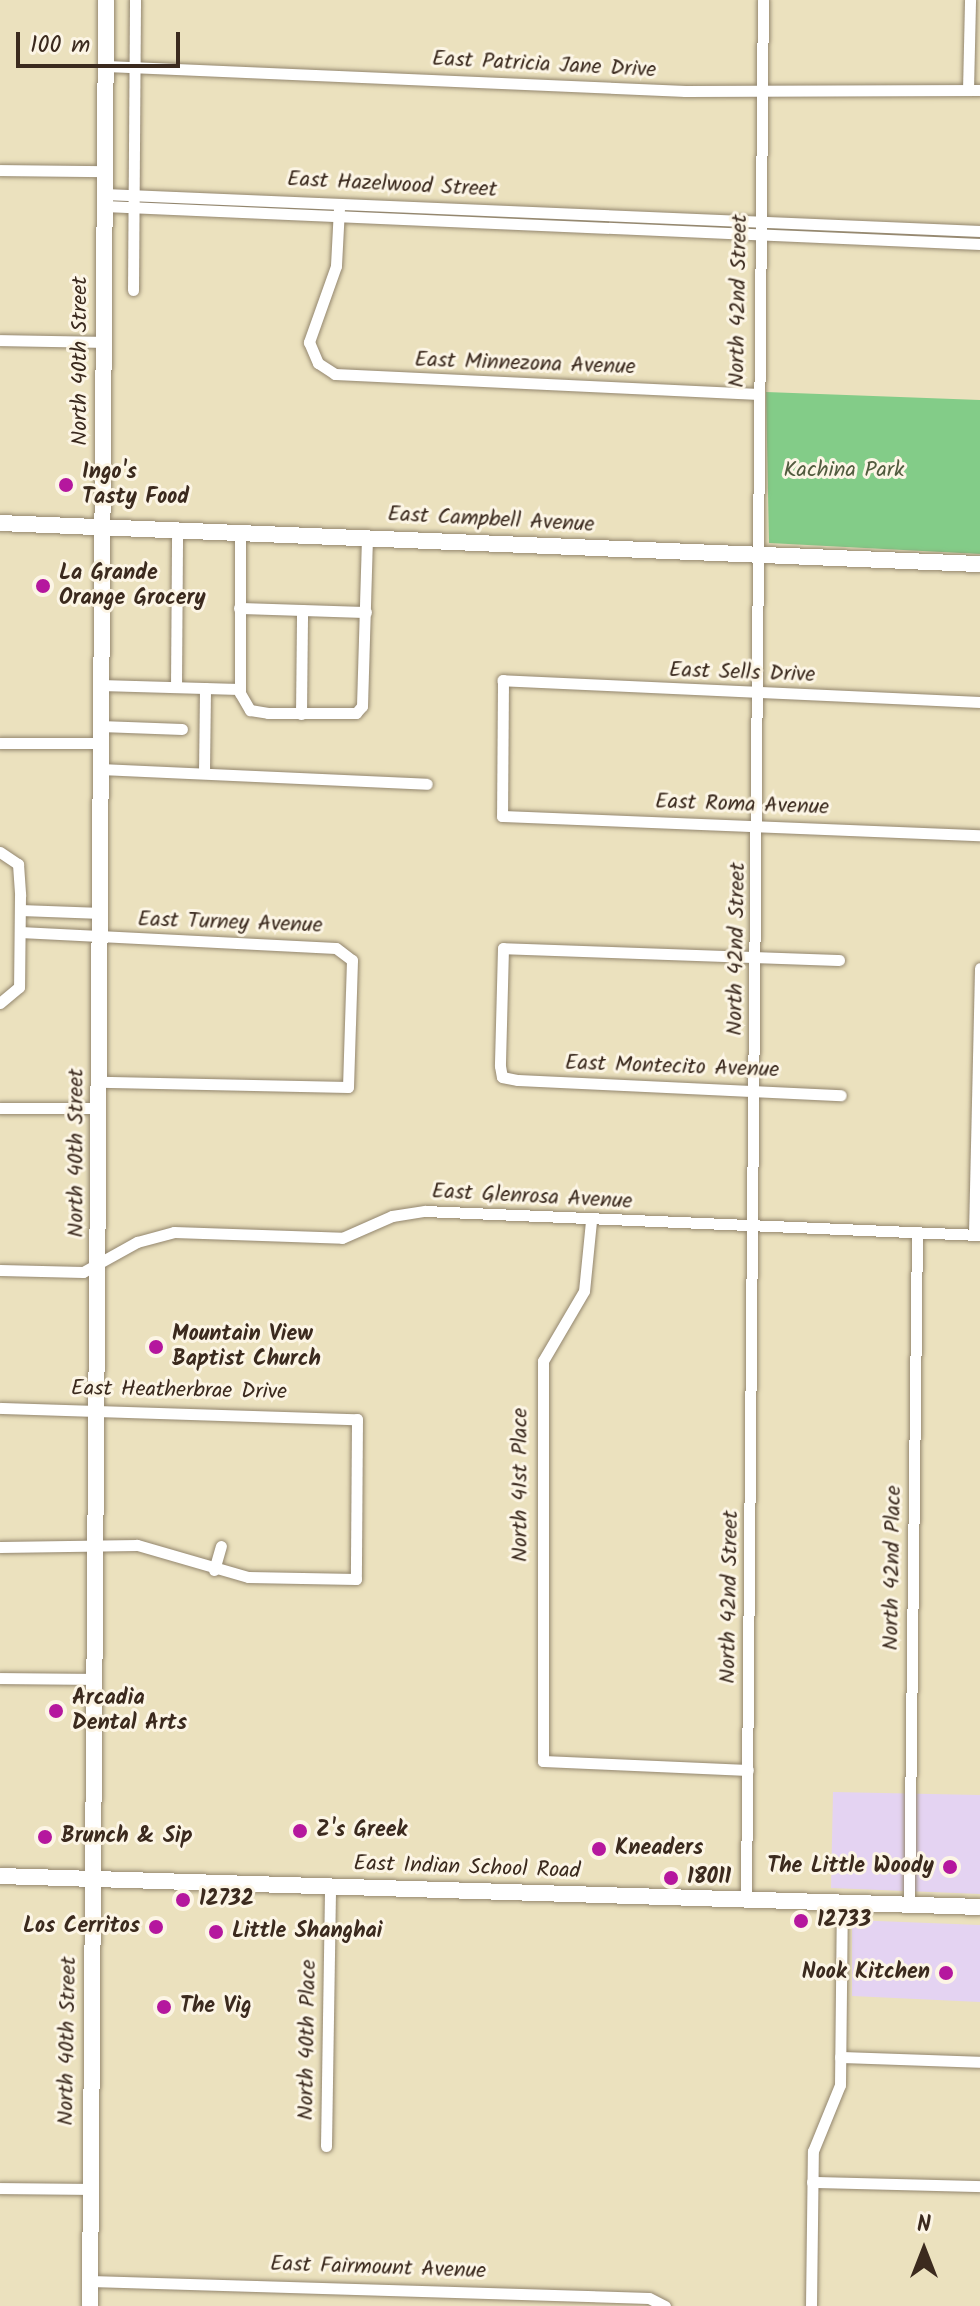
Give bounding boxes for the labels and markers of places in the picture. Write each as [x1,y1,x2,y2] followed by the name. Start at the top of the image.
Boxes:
[82,459,189,510] place label: Ingo's Tasty Food
[57,476,75,494] marker: Ingo's Tasty Food
[59,560,206,612] place label: La Grande Orange Grocery
[34,577,52,595] marker: La Grande Orange Grocery
[172,1321,321,1372] place label: Mountain View Baptist Church
[147,1338,165,1356] marker: Mountain View Baptist Church
[72,1685,187,1736] place label: Arcadia Dental Arts
[47,1702,65,1720] marker: Arcadia Dental Arts
[316,1818,407,1844] place label: Z's Greek
[291,1822,309,1840] marker: Z's Greek
[61,1824,193,1850] place label: Brunch & Sip
[36,1828,54,1846] marker: Brunch & Sip
[615,1836,703,1862] place label: Kneaders
[590,1840,608,1858] marker: Kneaders
[767,1854,934,1880] place label: The Little Woody
[941,1858,959,1876] marker: The Little Woody
[687,1865,731,1891] place label: 18011
[662,1869,680,1887] marker: 18011
[199,1887,254,1913] place label: 12732
[174,1891,192,1909] marker: 12732
[817,1908,871,1934] place label: 12733
[792,1912,810,1930] marker: 12733
[23,1914,140,1940] place label: Los Cerritos
[147,1918,165,1936] marker: Los Cerritos
[232,1919,382,1945] place label: Little Shanghai
[207,1923,225,1941] marker: Little Shanghai
[802,1960,930,1986] place label: Nook Kitchen
[937,1964,955,1982] marker: Nook Kitchen
[180,1994,252,2020] place label: The Vig
[155,1998,173,2016] marker: The Vig

